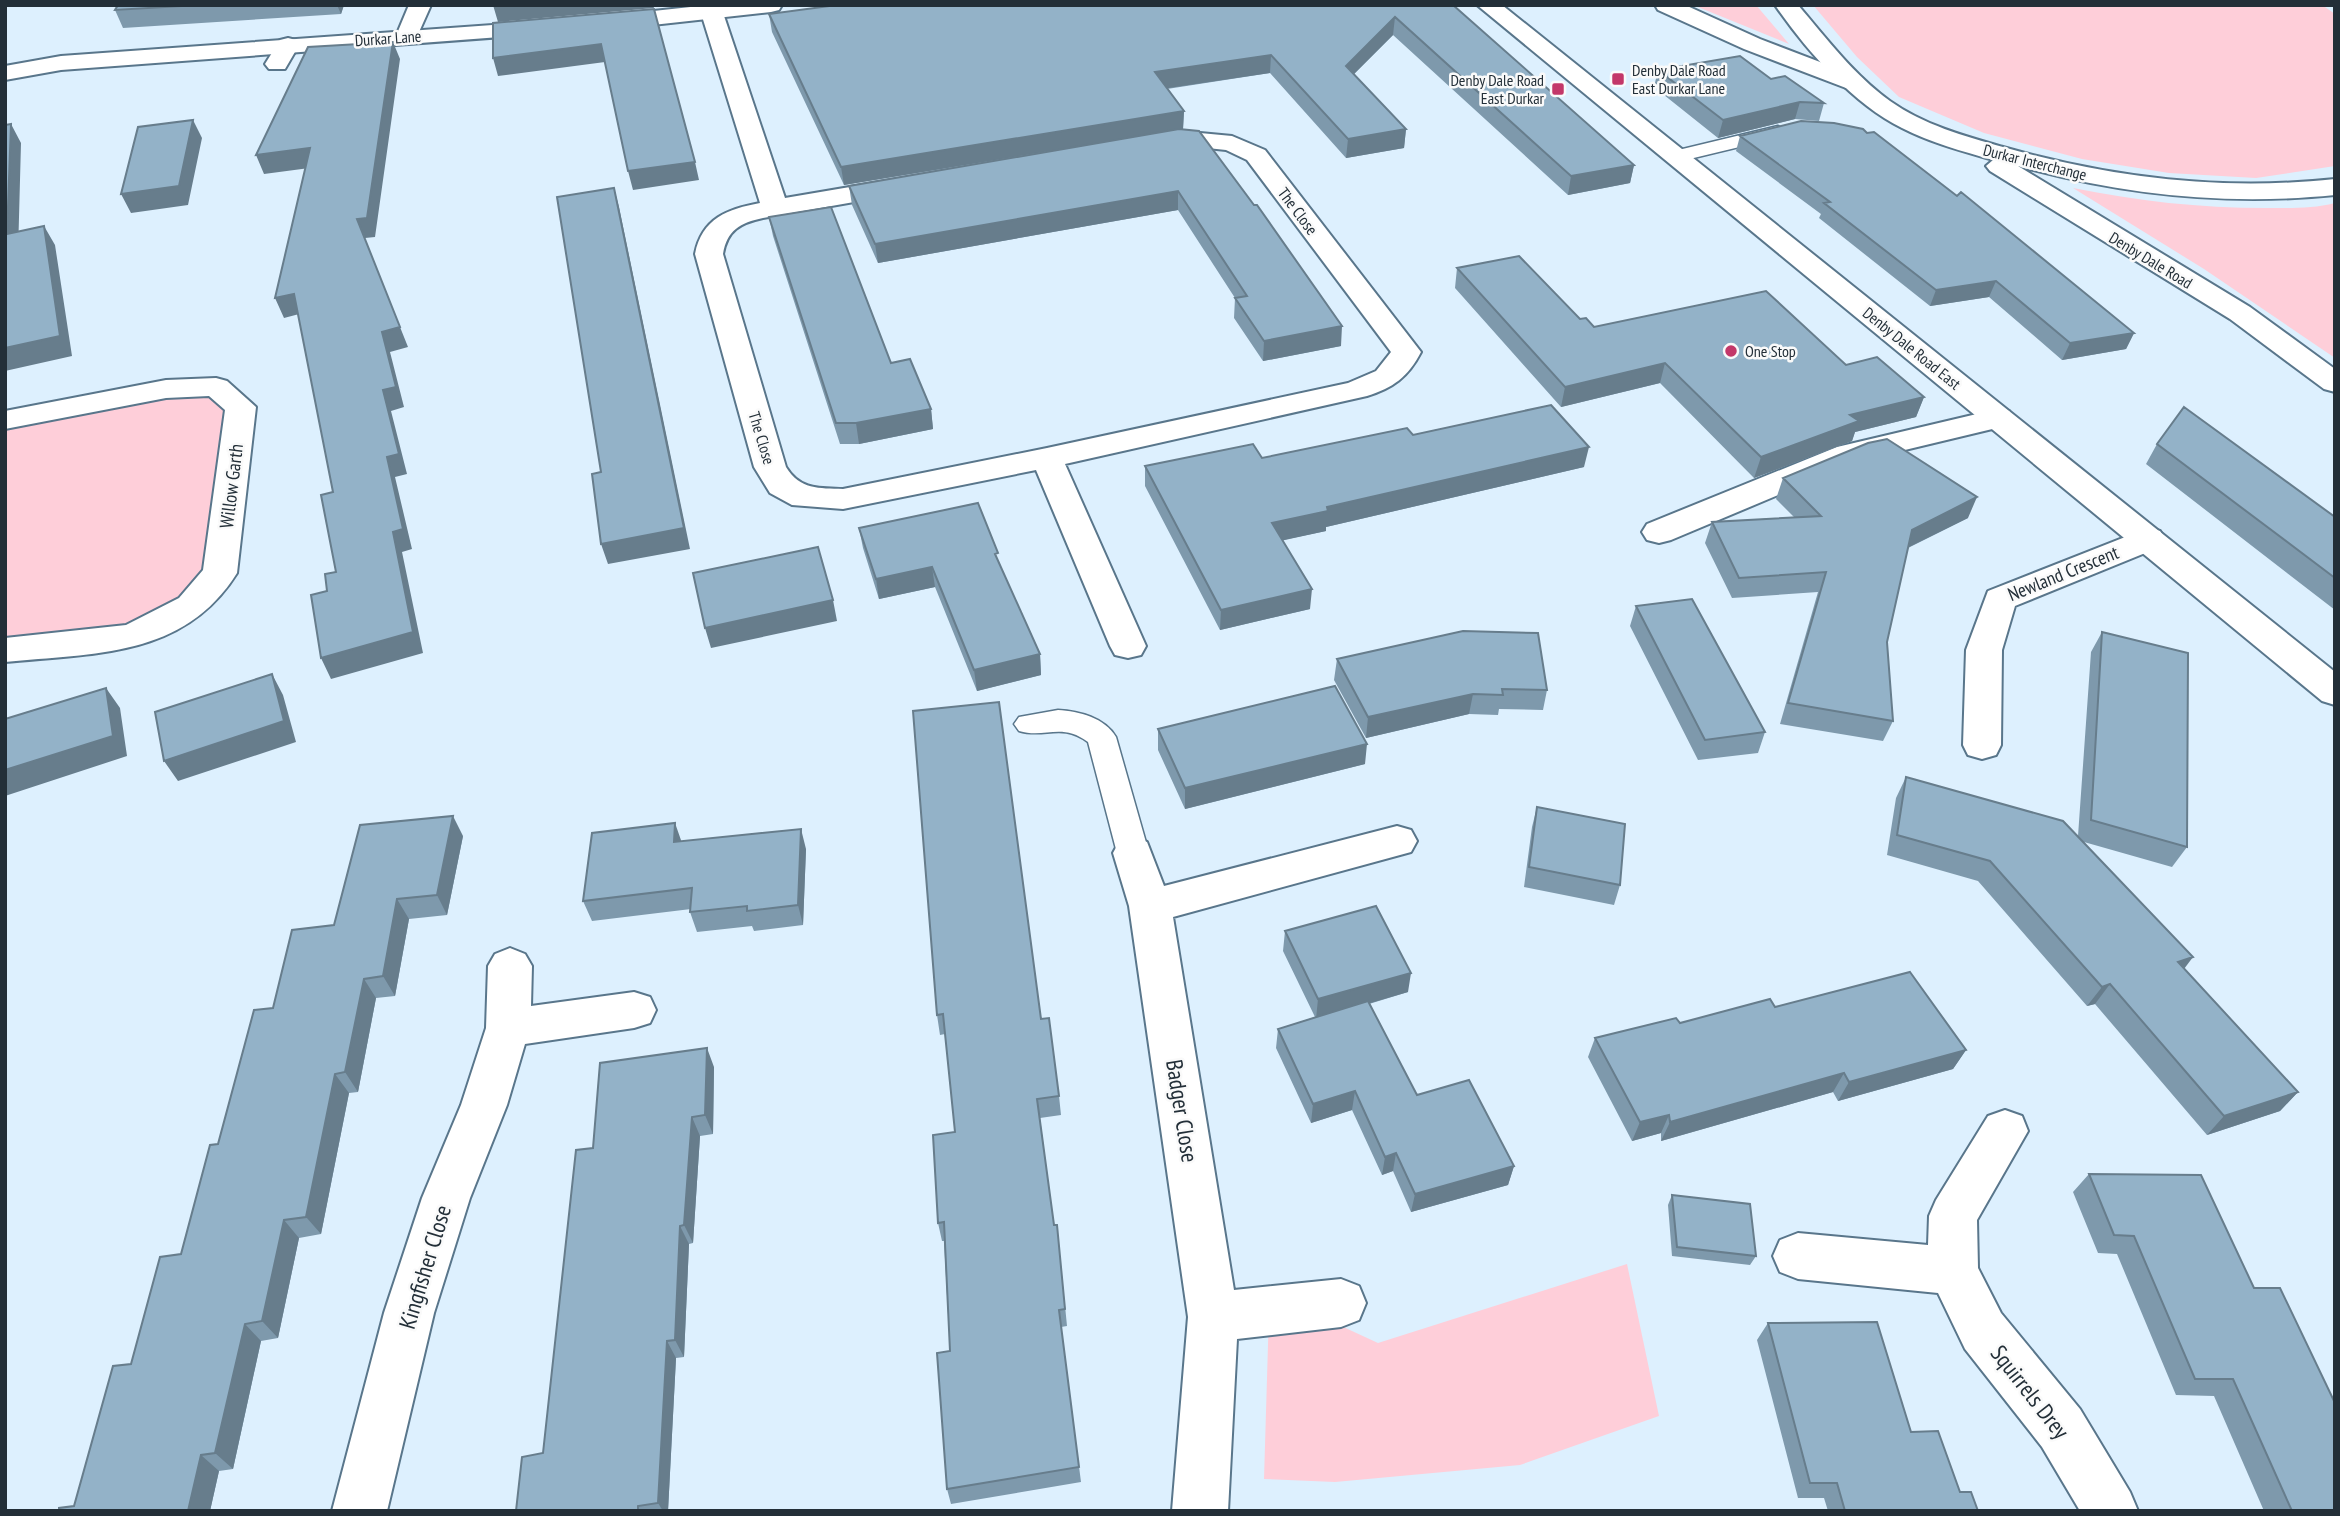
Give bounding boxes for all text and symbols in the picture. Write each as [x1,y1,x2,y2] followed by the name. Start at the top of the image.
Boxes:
[354,26,422,50] street label: Durkar Lane
[1632,60,1726,98] place label: Denby Dale Road East Durkar Lane
[1450,70,1545,108] place label: Denby Dale Road East Durkar
[1610,71,1626,87] marker: Denby Dale Road East Durkar Lane
[1550,81,1566,97] marker: Denby Dale Road East Durkar
[1981,139,2089,185] street label: Durkar Interchange
[1274,183,1322,239] street label: The Close
[2106,227,2196,293] street label: Denby Dale Road
[1859,302,1965,394] street label: Denby Dale Road East
[1745,341,1796,361] place label: One Stop
[1723,343,1739,359] marker: One Stop
[745,409,779,467] street label: The Close
[214,442,248,530] street label: Willow Garth
[2004,540,2123,606] street label: Newland Crescent
[1160,1057,1205,1164] street label: Badger Close
[392,1201,457,1332] street label: Kingfisher Close
[1985,1339,2076,1445] street label: Squirrels Drey

